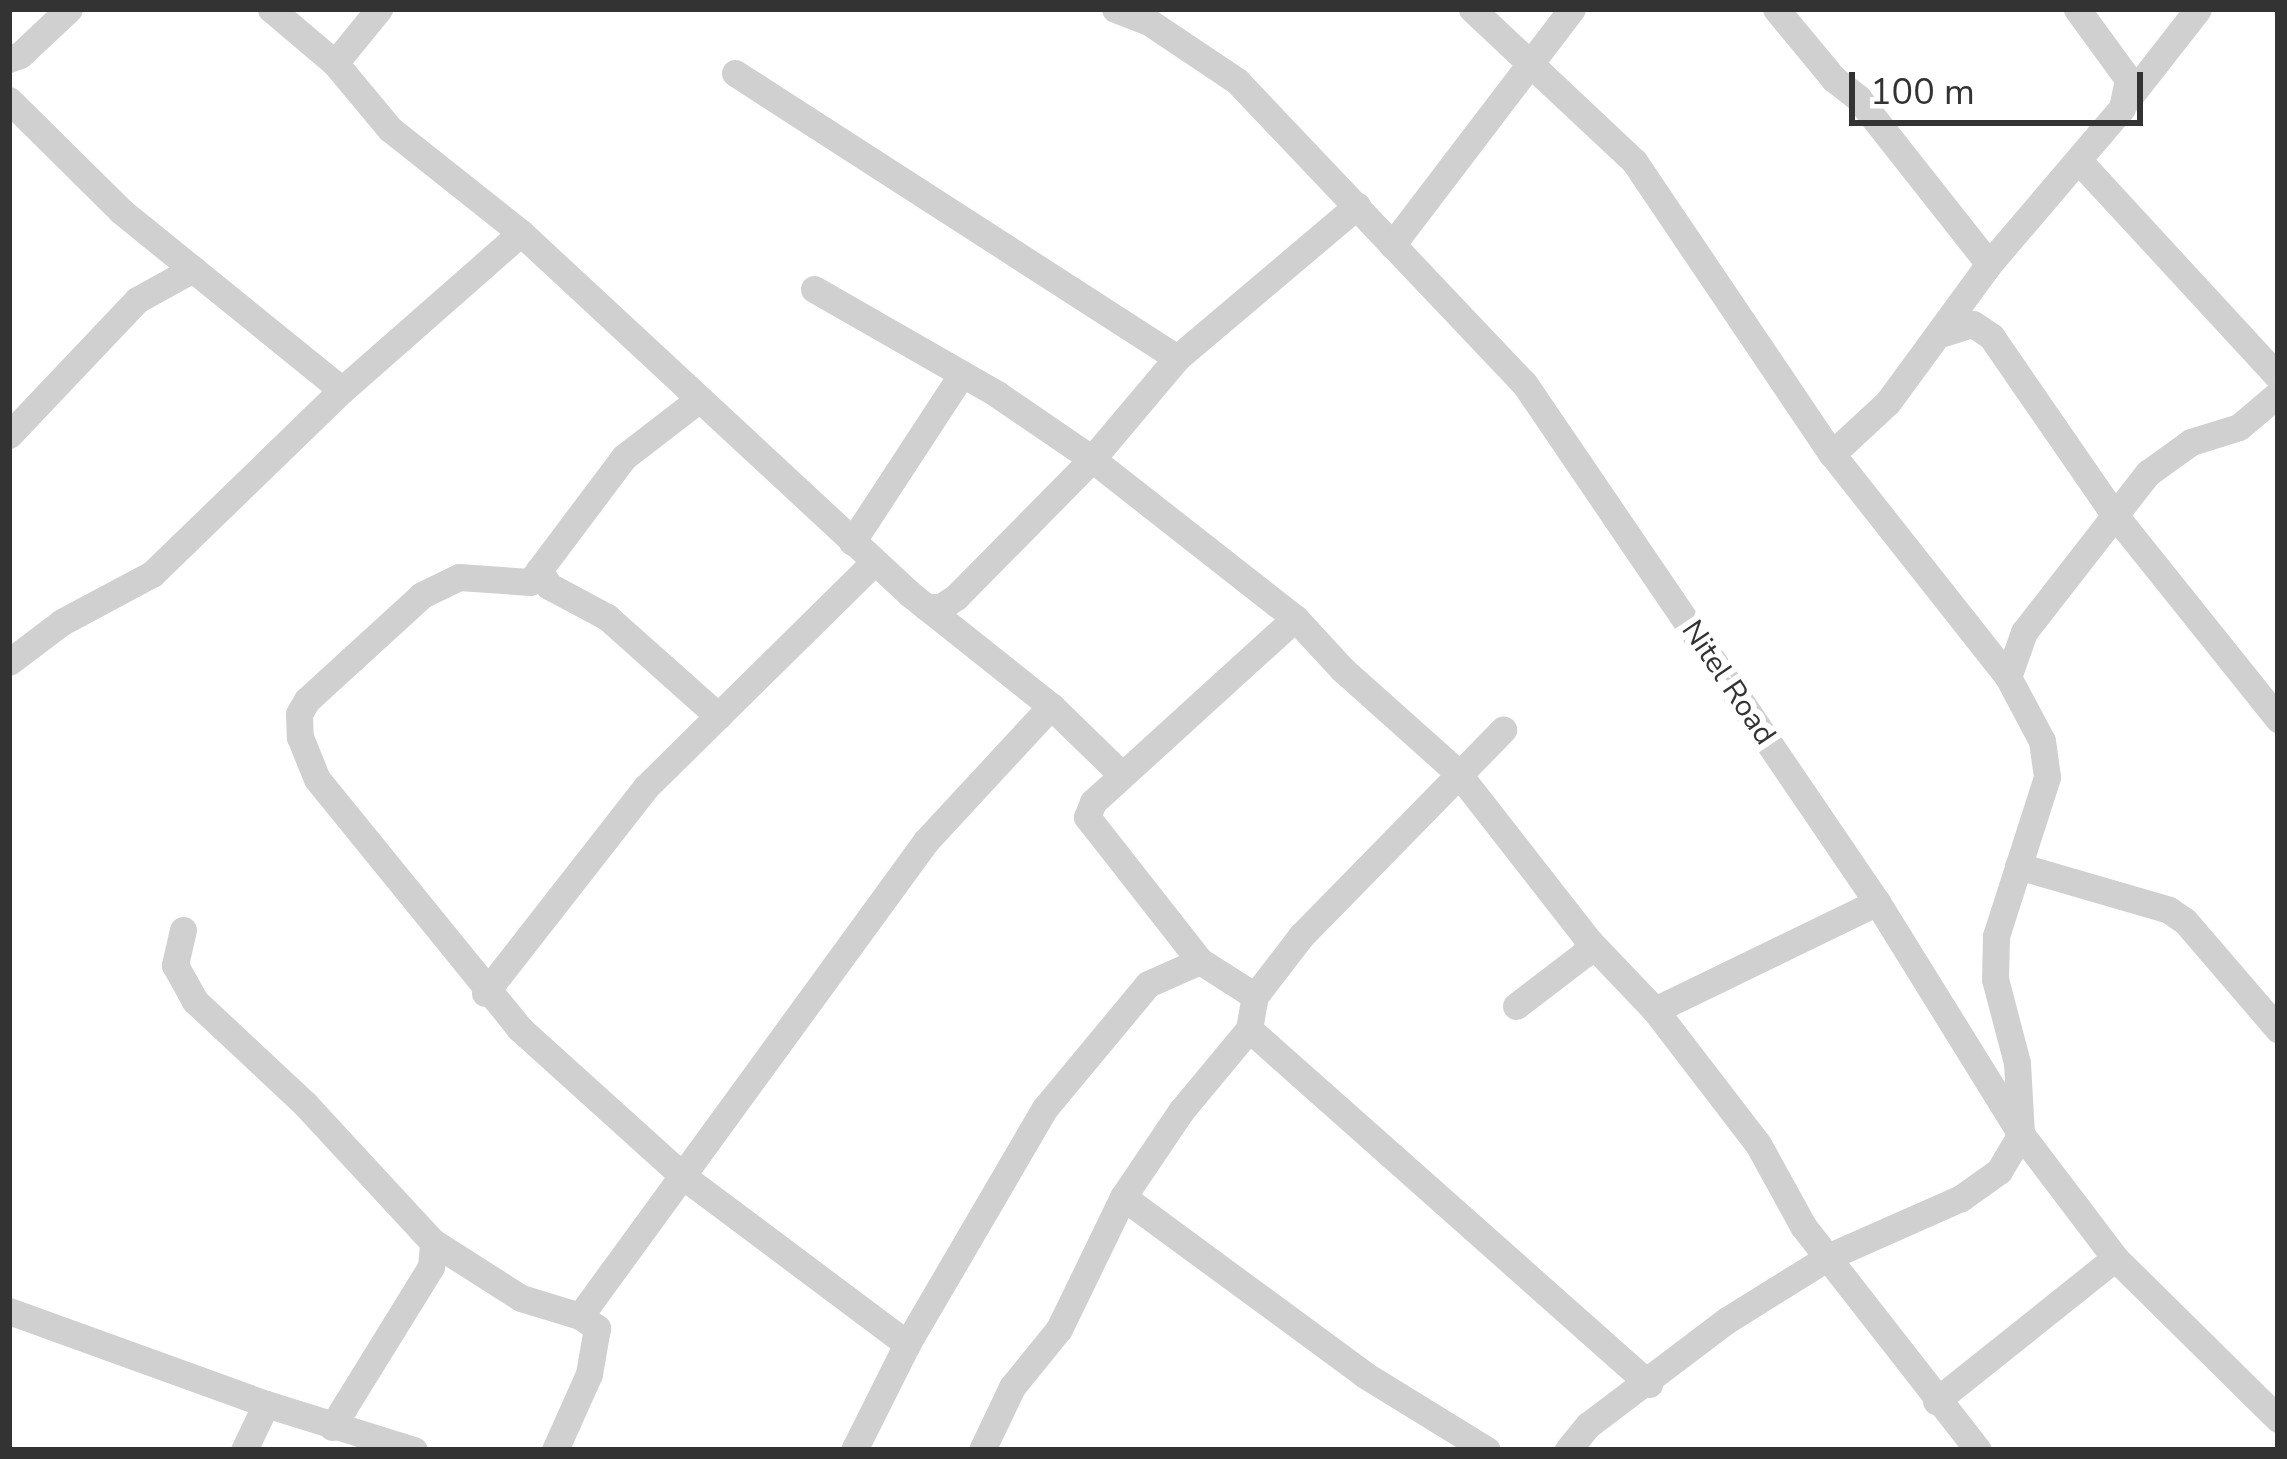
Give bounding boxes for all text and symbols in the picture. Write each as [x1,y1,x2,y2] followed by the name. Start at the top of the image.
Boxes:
[1855,48,2149,122] scale bar
[1870,68,1975,117] text: 100 m
[1673,614,1783,752] street label: Nitel Road

